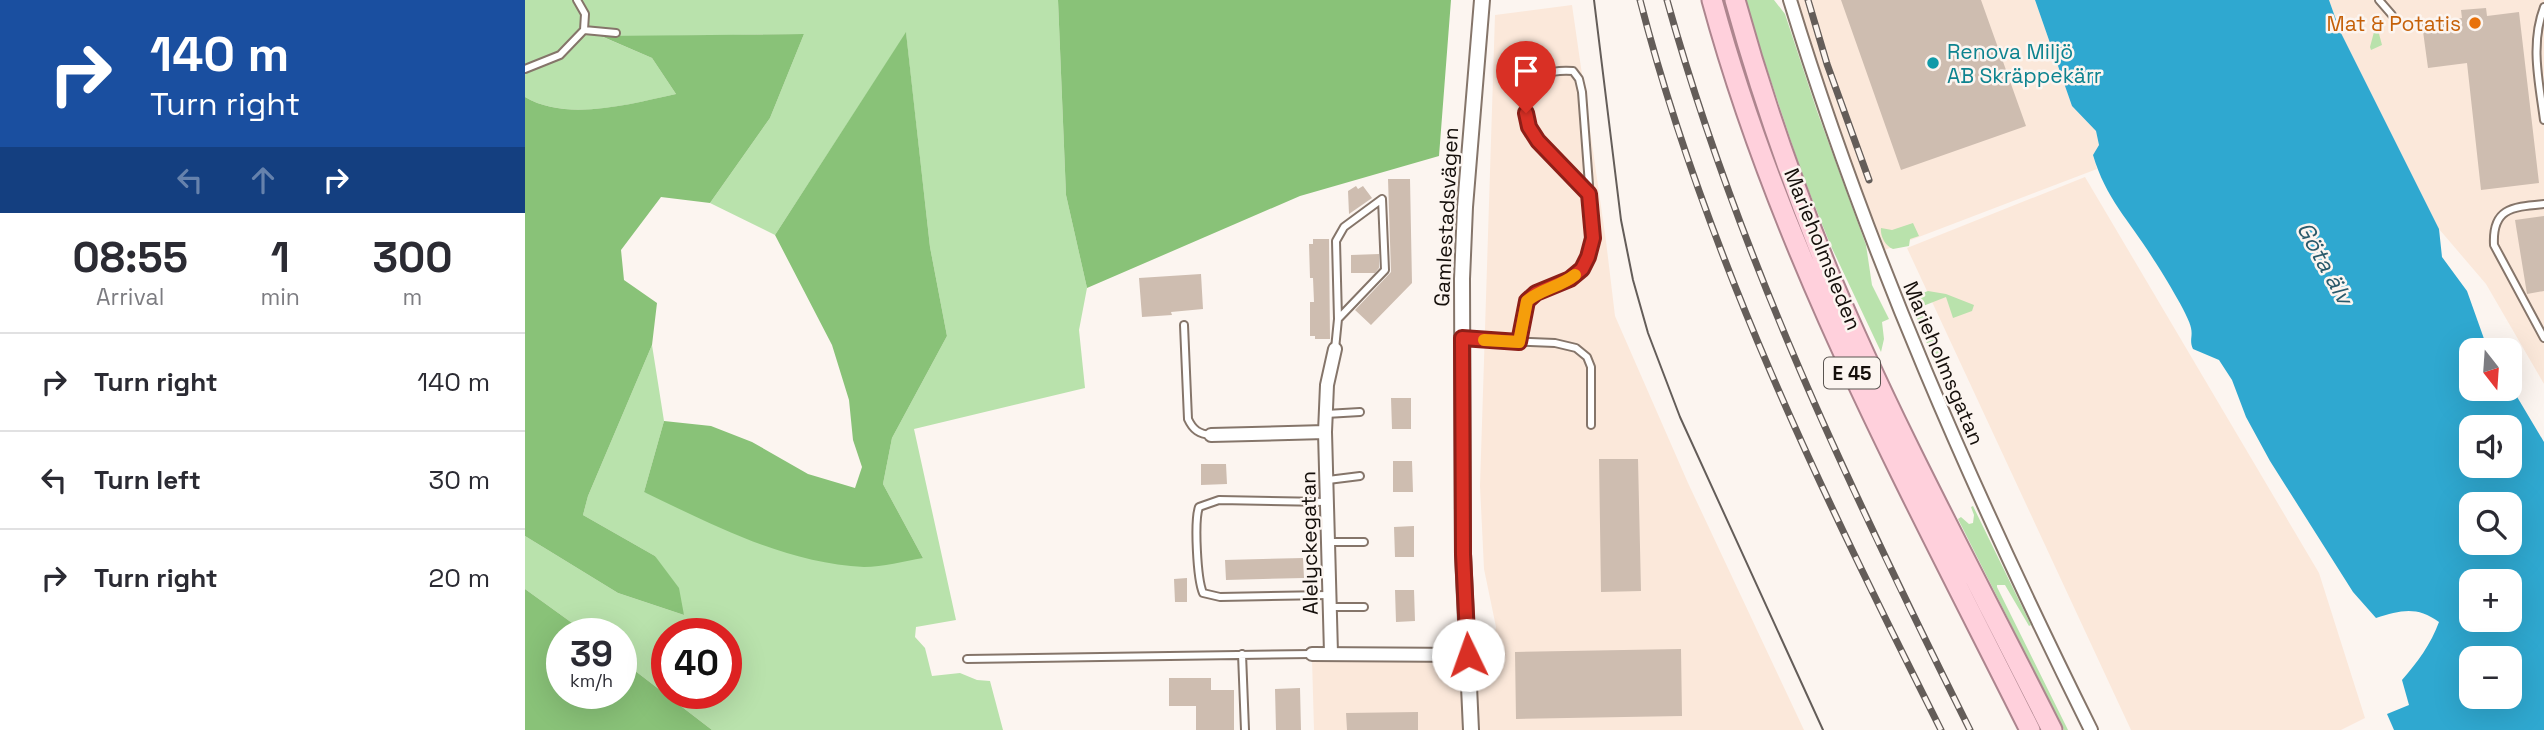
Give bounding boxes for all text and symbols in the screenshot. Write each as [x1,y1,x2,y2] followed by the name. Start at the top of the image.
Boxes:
[2327,10,2461,37] place label: Mat & Potatis
[2467,15,2483,31] marker: Mat & Potatis
[150,23,289,85] text: 140 m
[35,28,126,119] icon: right
[1947,38,2102,89] place label: Renova Miljö AB Skräppekärr
[1496,41,1556,113] pin
[1507,52,1545,90] icon: arrive
[1925,55,1941,71] marker: Renova Miljö AB Skräppekärr
[150,84,300,124] text: Turn right
[1428,127,1464,307] street label: Gamlestadsvägen
[171,161,209,199] icon: left
[244,161,282,199] icon: ahead
[317,161,355,199] icon: right
[1778,164,1868,334] street label: Marieholmsleden
[2290,216,2361,312] water label: Göta älv
[73,231,188,284] text: 08:55
[271,231,290,284] text: 1
[372,231,452,284] text: 300
[1897,277,1991,449] street label: Marieholmsgatan
[96,282,164,312] text: Arrival
[260,282,300,312] text: min
[403,282,422,312] text: m
[2459,338,2522,401] north arrow
[2459,338,2522,709] map controls
[1824,358,1880,388] road number: E 45
[35,363,73,401] icon: right
[94,365,218,399] text: Turn right
[417,365,490,399] text: 140 m
[2459,415,2522,478] button: sound
[35,461,73,499] icon: left
[94,463,201,497] text: Turn left
[429,463,490,497] text: 30 m
[1294,471,1324,615] street label: Alelyckegatan
[2459,492,2522,555] button: search
[35,559,73,597] icon: right
[94,561,218,595] text: Turn right
[429,561,490,595] text: 20 m
[2459,569,2522,632] button: +
[651,618,742,709] speed limit sign: 40
[1431,618,1505,692] position arrow
[570,632,613,676] text: 39
[2459,646,2522,709] button: −
[570,669,613,692] text: km/h

